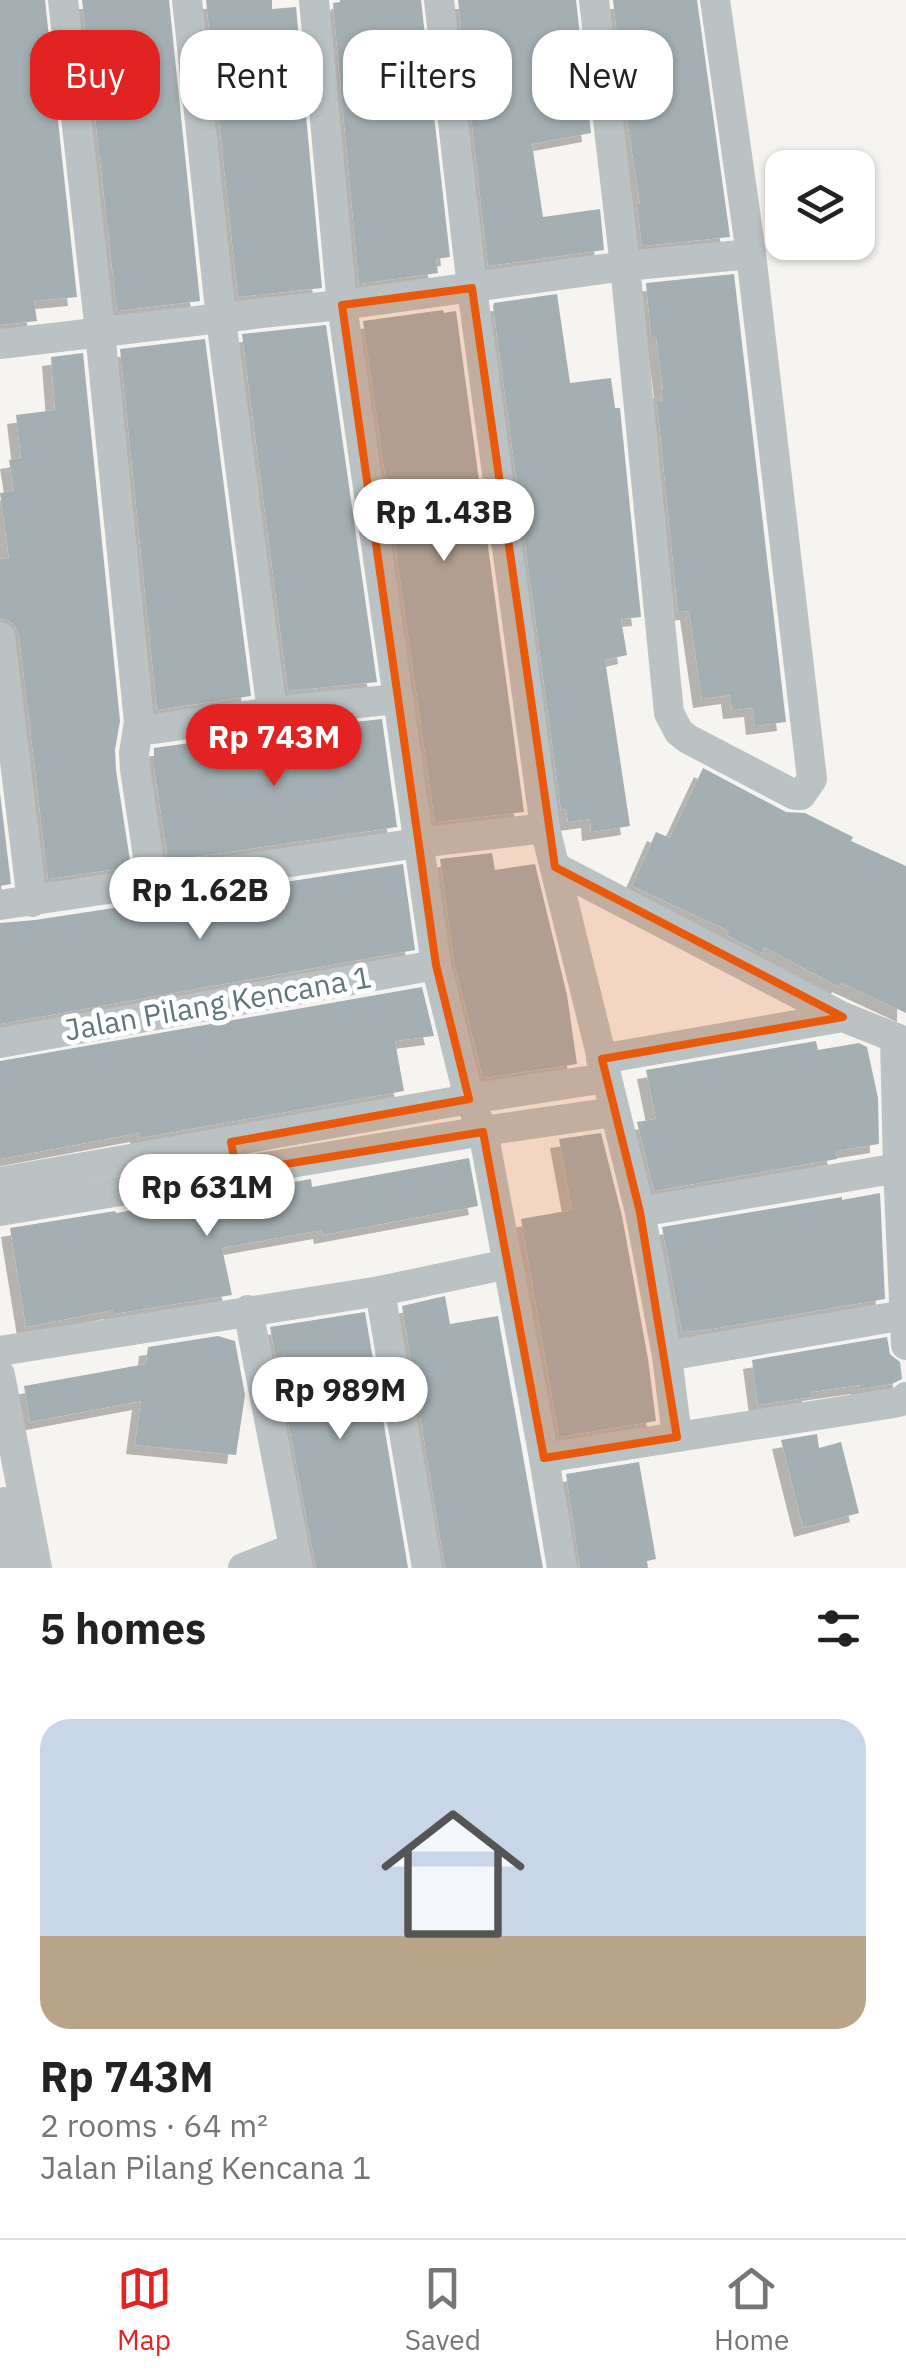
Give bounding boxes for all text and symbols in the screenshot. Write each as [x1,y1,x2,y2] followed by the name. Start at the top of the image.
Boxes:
[30,30,160,120] chip: Buy
[180,30,323,120] chip: Rent
[343,30,512,120] chip: Filters
[532,30,673,120] chip: New
[765,150,875,260] map controls
[765,150,875,260] button: layers
[341,479,547,564] pin: Rp 1.43B
[375,490,513,532] text: Rp 1.43B
[182,704,366,789] pin: Rp 743M
[208,715,340,757] text: Rp 743M
[97,857,303,942] pin: Rp 1.62B
[131,868,269,910] text: Rp 1.62B
[61,956,374,1049] street label: Jalan Pilang Kencana 1
[115,1154,299,1239] pin: Rp 631M
[141,1165,273,1207] text: Rp 631M
[248,1357,432,1442] pin: Rp 989M
[274,1368,406,1410] text: Rp 989M
[40,1601,206,1656] text: 5 homes
[811,1601,866,1656] icon: filters
[363,1784,543,1964] icon: home
[40,2049,214,2104] text: Rp 743M
[40,2104,268,2146] text: 2 rooms · 64 m²
[40,2146,371,2188] text: Jalan Pilang Kencana 1
[117,2261,172,2358] tab: Map
[405,2261,481,2358] tab: Saved
[714,2261,789,2358] tab: Home

